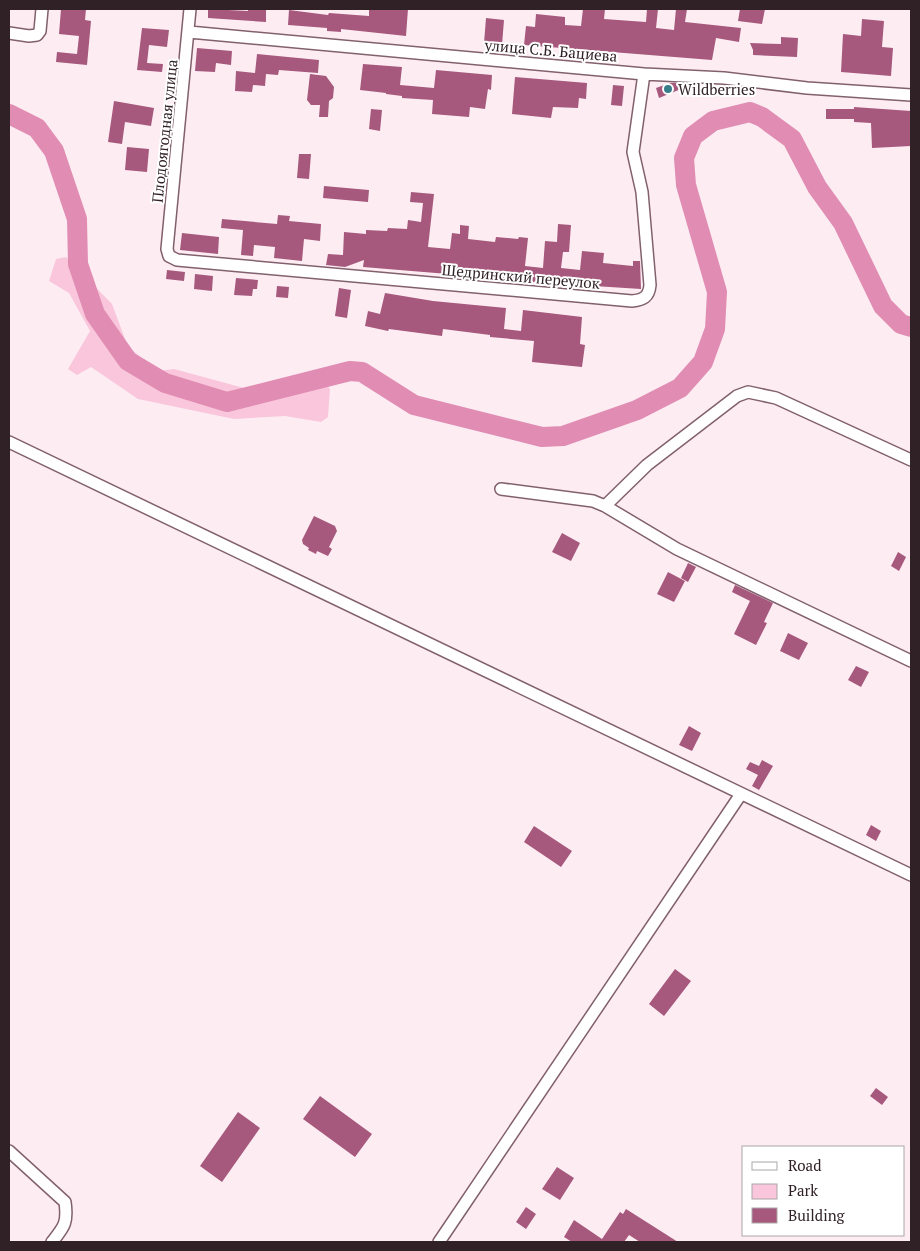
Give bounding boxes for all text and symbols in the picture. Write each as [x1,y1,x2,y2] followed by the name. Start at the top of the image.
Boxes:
[483,34,619,66] street label: улица С.Б. Бациева
[147,58,182,204] street label: Плодоягодная улица
[678,79,755,99] place label: Wildberries
[662,83,674,95] marker: Wildberries
[441,259,602,293] street label: Щедринский переулок
[742,1146,905,1236] legend
[788,1155,821,1175] text: Road
[788,1180,818,1200] text: Park
[788,1205,846,1225] text: Building

